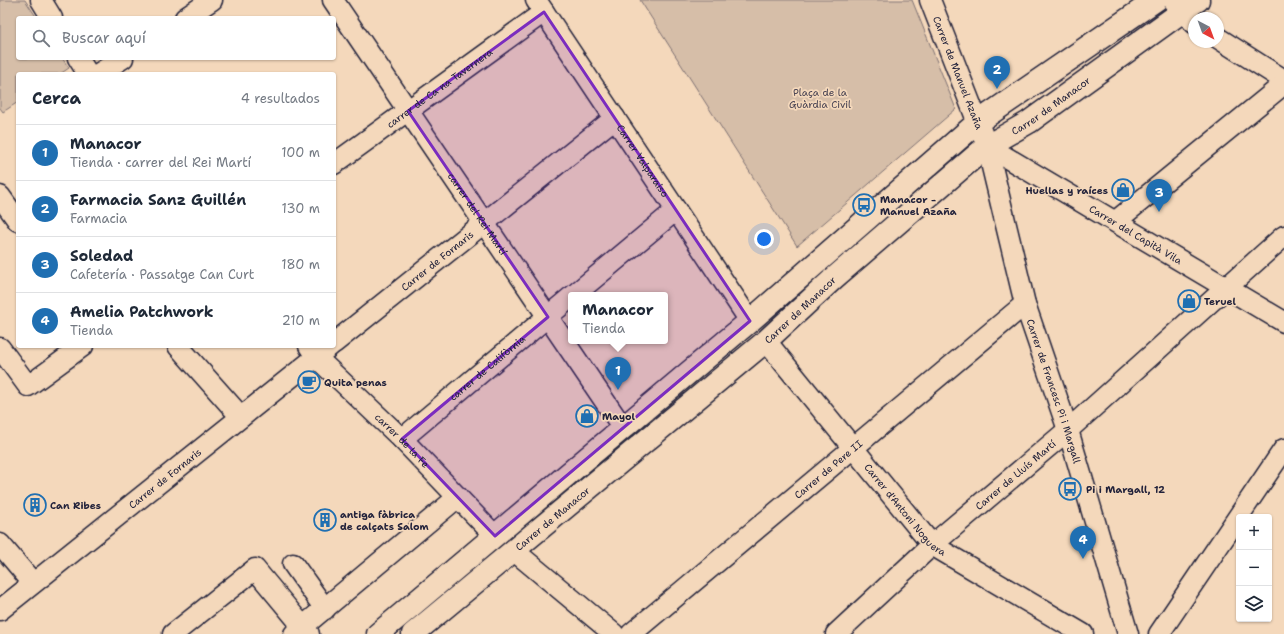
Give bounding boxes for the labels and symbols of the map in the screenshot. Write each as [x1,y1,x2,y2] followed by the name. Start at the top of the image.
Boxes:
[1188,12,1224,48] north arrow
[930,14,986,132] street label: Carrer de Manuel Azaña
[384,45,496,131] street label: carrer de Ca na Tavernera
[984,56,1010,89] pin: 2
[1009,74,1093,138] street label: Carrer de Manacor
[789,86,851,111] park label: Plaça de la Guàrdia Civil
[614,122,672,200] street label: Carrer Valparaiso
[445,170,510,258] street label: carrer del Rei Martí
[1110,177,1136,203] shop icon: Huellas y raíces
[1146,179,1172,212] pin: 3
[1026,184,1108,197] place label: Huellas y raíces
[851,192,877,218] bus stop icon: Manacor - Manuel Azaña
[880,193,957,218] place label: Manacor - Manuel Azaña
[1087,202,1185,268] street label: Carrer del Capità Vila
[398,228,476,294] street label: Carrer de Fornaris
[754,229,774,249] your location
[762,273,839,346] street label: Carrer de Manacor
[1176,288,1202,314] shop icon: Teruel
[1204,295,1236,308] place label: Teruel
[1024,317,1083,465] street label: Carrer de Francesc Pi i Margall
[447,332,528,404] street label: carrer de Califòrnia
[605,357,631,390] pin: 1
[296,369,322,395] cafe icon: Quita penas
[324,376,387,389] place label: Quita penas
[574,403,600,429] shop icon: Mayol
[602,410,636,423] place label: Mayol
[372,411,432,471] street label: carrer de la Fe
[792,437,865,502] street label: Carrer de Pere II
[973,437,1059,513] street label: Carrer de Lluís Martí
[126,446,204,512] street label: Carrer de Fornaris
[861,461,949,559] street label: Carrer d'Antoni Noguera
[1057,476,1083,502] bus stop icon: Pi i Margall, 12
[1086,483,1165,496] place label: Pi i Margall, 12
[513,484,593,554] street label: Carrer de Manacor
[22,492,48,518] building icon: Can Ribes
[50,499,101,512] place label: Can Ribes
[312,507,338,533] building icon: antiga fàbrica de calçats Salom
[340,508,429,533] place label: antiga fàbrica de calçats Salom
[1070,526,1096,559] pin: 4

